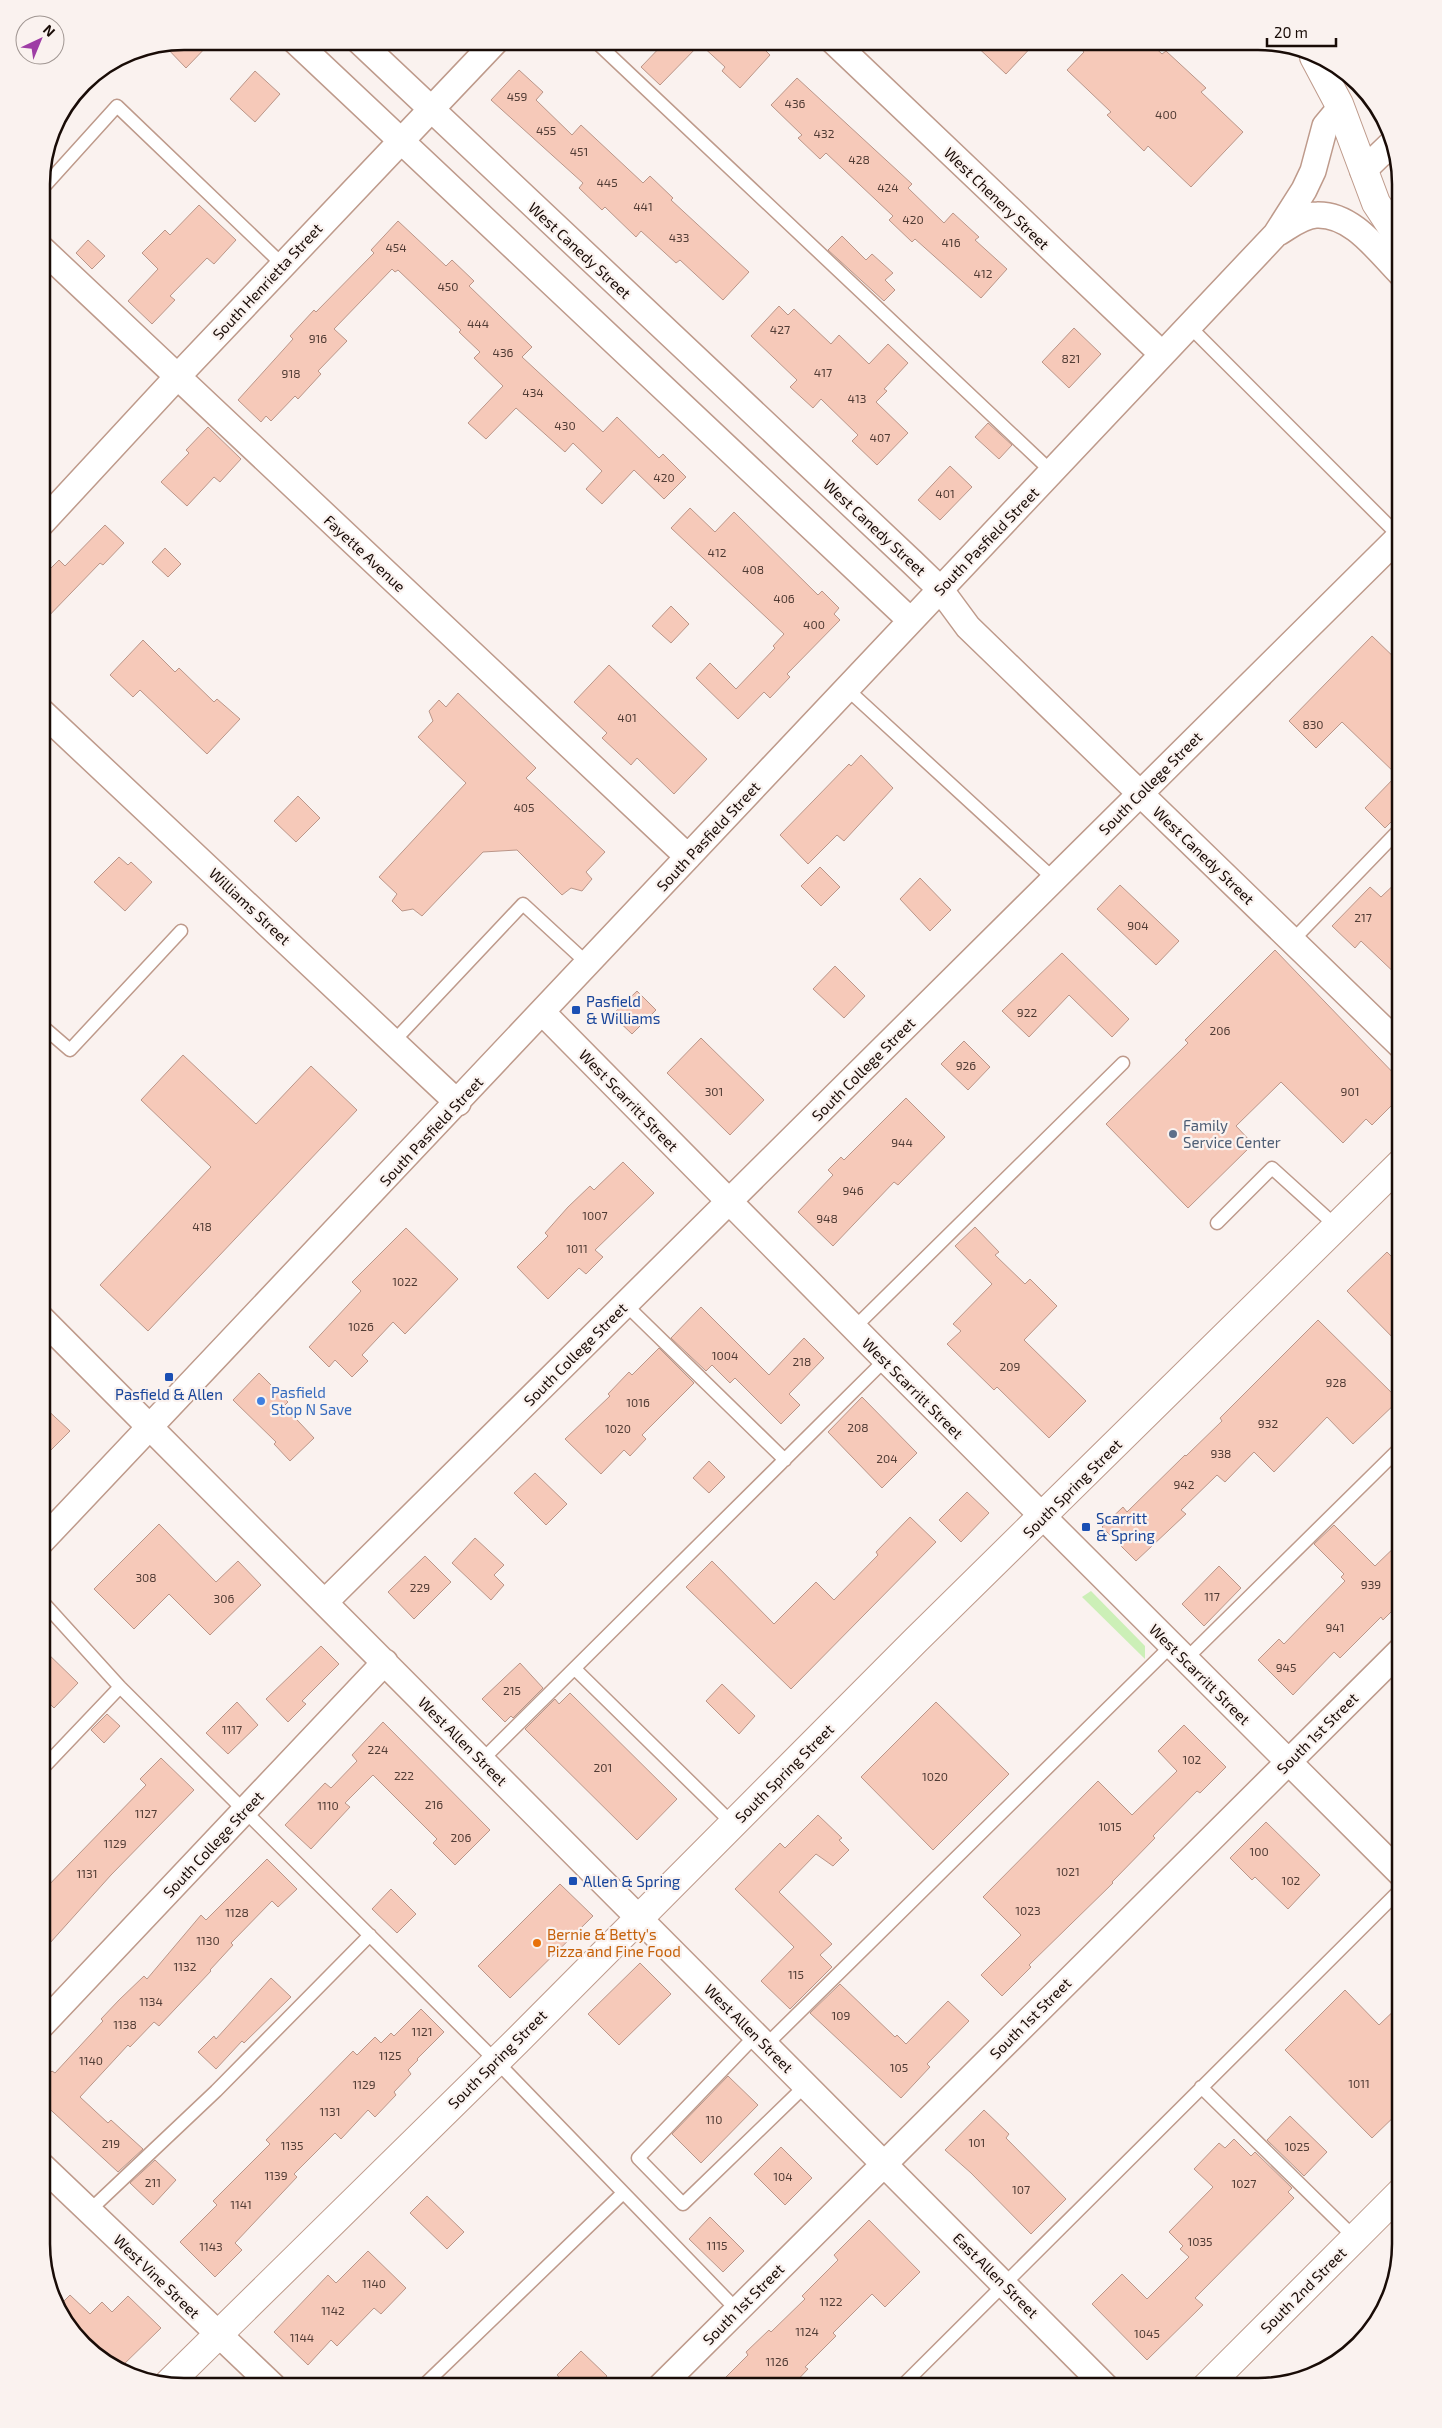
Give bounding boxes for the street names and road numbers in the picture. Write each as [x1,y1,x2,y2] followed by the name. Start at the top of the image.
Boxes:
[941,143,1054,253] street label: West Chenery Street
[525,198,635,302] street label: West Canedy Street
[208,219,326,343] street label: South Henrietta Street
[820,475,930,579] street label: West Canedy Street
[930,483,1042,599] street label: South Pasfield Street
[321,511,409,595] street label: Fayette Avenue
[1095,727,1206,838] street label: South College Street
[653,777,764,894] street label: South Pasfield Street
[1150,802,1258,908] street label: West Canedy Street
[206,864,295,948] street label: Williams Street
[808,1013,919,1124] street label: South College Street
[576,1045,683,1155] street label: West Scarritt Street
[376,1072,487,1189] street label: South Pasfield Street
[520,1298,631,1409] street label: South College Street
[859,1334,967,1442] street label: West Scarritt Street
[1019,1435,1125,1541] street label: South Spring Street
[1146,1620,1254,1728] street label: West Scarritt Street
[1273,1688,1362,1777] street label: South 1st Street
[415,1693,511,1789] street label: West Allen Street
[731,1720,837,1826] street label: South Spring Street
[159,1787,267,1901] street label: South College Street
[986,1973,1075,2062] street label: South 1st Street
[701,1980,797,2076] street label: West Allen Street
[444,2006,550,2112] street label: South Spring Street
[950,2229,1043,2322] street label: East Allen Street
[110,2230,204,2322] street label: West Vine Street
[1256,2243,1350,2337] street label: South 2nd Street
[699,2259,788,2348] street label: South 1st Street

